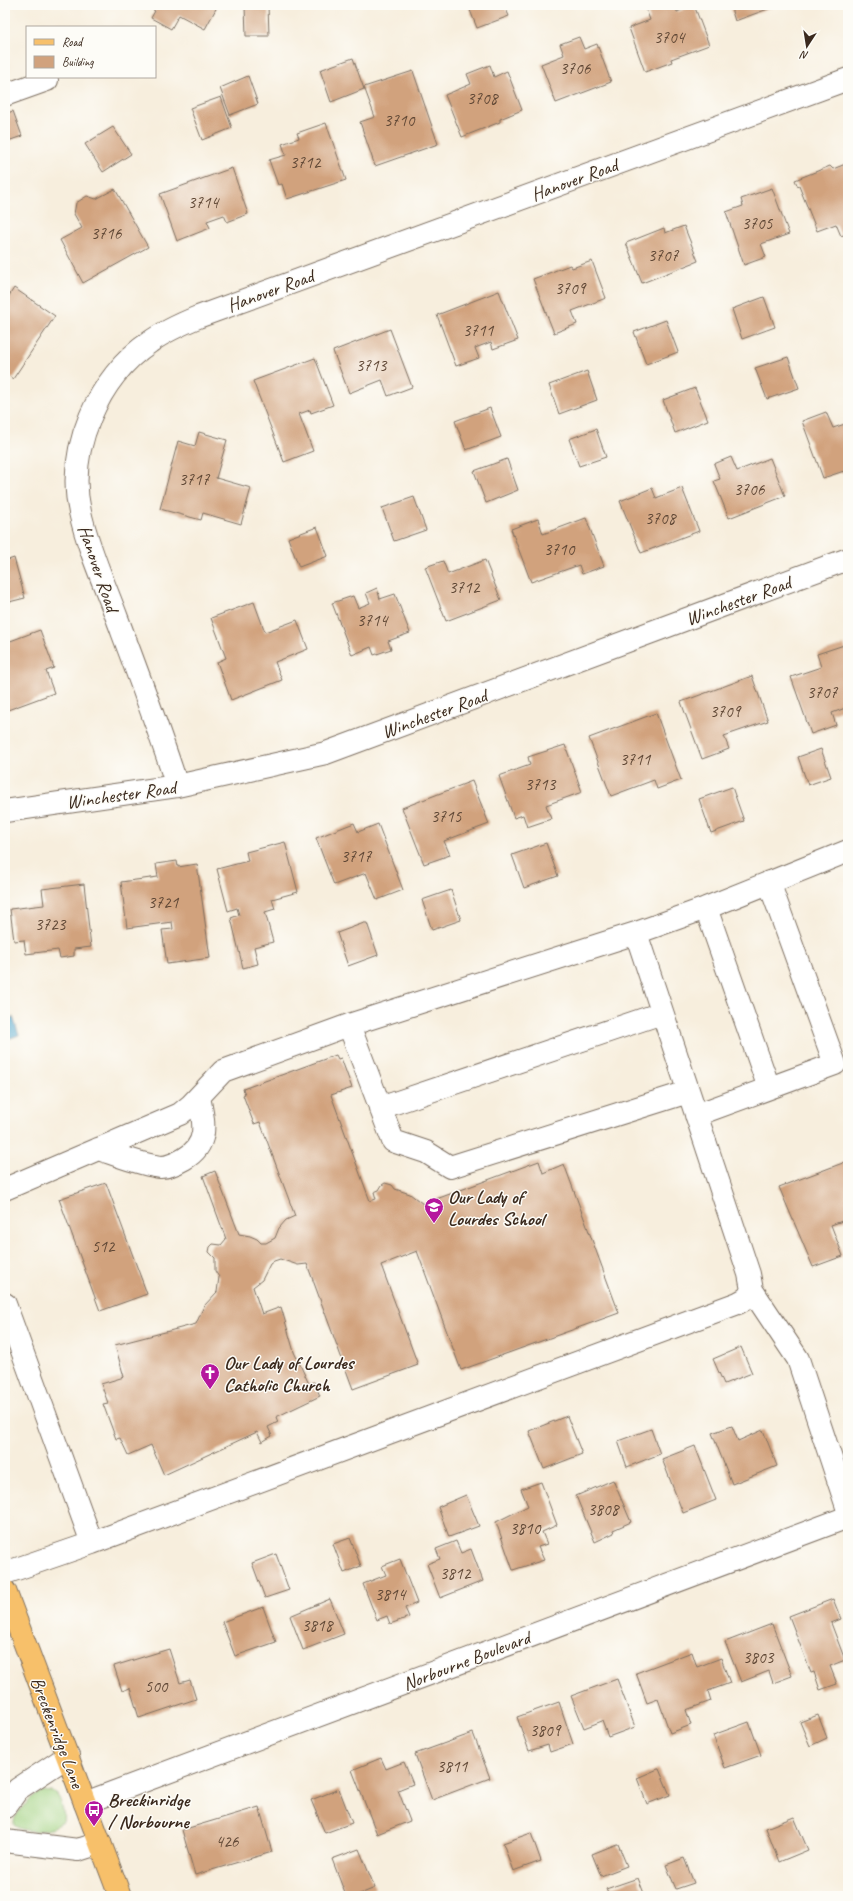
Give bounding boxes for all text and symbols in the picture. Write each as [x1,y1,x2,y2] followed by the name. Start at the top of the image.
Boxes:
[26,26,156,78] legend
[787,26,827,66] north arrow
[654,27,687,48] house number: 3704
[62,34,84,50] text: Road
[798,48,810,63] text: N
[62,54,94,70] text: Building
[560,58,592,79] house number: 3706
[467,88,500,109] house number: 3708
[384,110,416,131] house number: 3710
[290,152,322,173] house number: 3712
[528,152,624,207] street label: Hanover Road
[188,192,221,213] house number: 3714
[742,213,774,234] house number: 3705
[91,223,123,244] house number: 3716
[648,245,680,266] house number: 3707
[224,263,320,318] street label: Hanover Road
[555,278,587,299] house number: 3709
[463,320,495,341] house number: 3711
[356,355,388,376] house number: 3713
[179,469,211,490] house number: 3717
[734,479,766,500] house number: 3706
[645,508,678,529] house number: 3708
[72,522,125,618] street label: Hanover Road
[544,539,576,560] house number: 3710
[683,570,797,631] street label: Winchester Road
[449,577,481,598] house number: 3712
[357,610,390,631] house number: 3714
[807,682,839,703] house number: 3707
[379,683,493,744] street label: Winchester Road
[710,701,742,722] house number: 3709
[620,749,652,770] house number: 3711
[525,774,557,795] house number: 3713
[65,775,181,815] street label: Winchester Road
[431,806,463,827] house number: 3715
[341,846,373,867] house number: 3717
[148,892,180,913] house number: 3721
[35,914,67,935] house number: 3723
[448,1185,548,1231] place label: Our Lady of Lourdes School
[423,1196,445,1224] school or university icon: Our Lady of Lourdes School
[92,1236,116,1257] house number: 512
[224,1351,356,1397] place label: Our Lady of Lourdes Catholic Church
[199,1362,221,1390] church icon: Our Lady of Lourdes Catholic Church
[588,1499,621,1520] house number: 3808
[510,1518,542,1539] house number: 3810
[440,1563,472,1584] house number: 3812
[375,1584,408,1605] house number: 3814
[302,1615,335,1636] house number: 3818
[399,1624,537,1696] street label: Norbourne Boulevard
[743,1647,775,1668] house number: 3803
[25,1673,90,1793] street label: Breckenridge Lane
[145,1676,169,1697] house number: 500
[530,1720,562,1741] house number: 3809
[437,1756,469,1777] house number: 3811
[108,1788,191,1834] place label: Breckinridge / Norbourne
[83,1799,105,1827] bus stop icon: Breckinridge / Norbourne
[216,1831,240,1852] house number: 426

